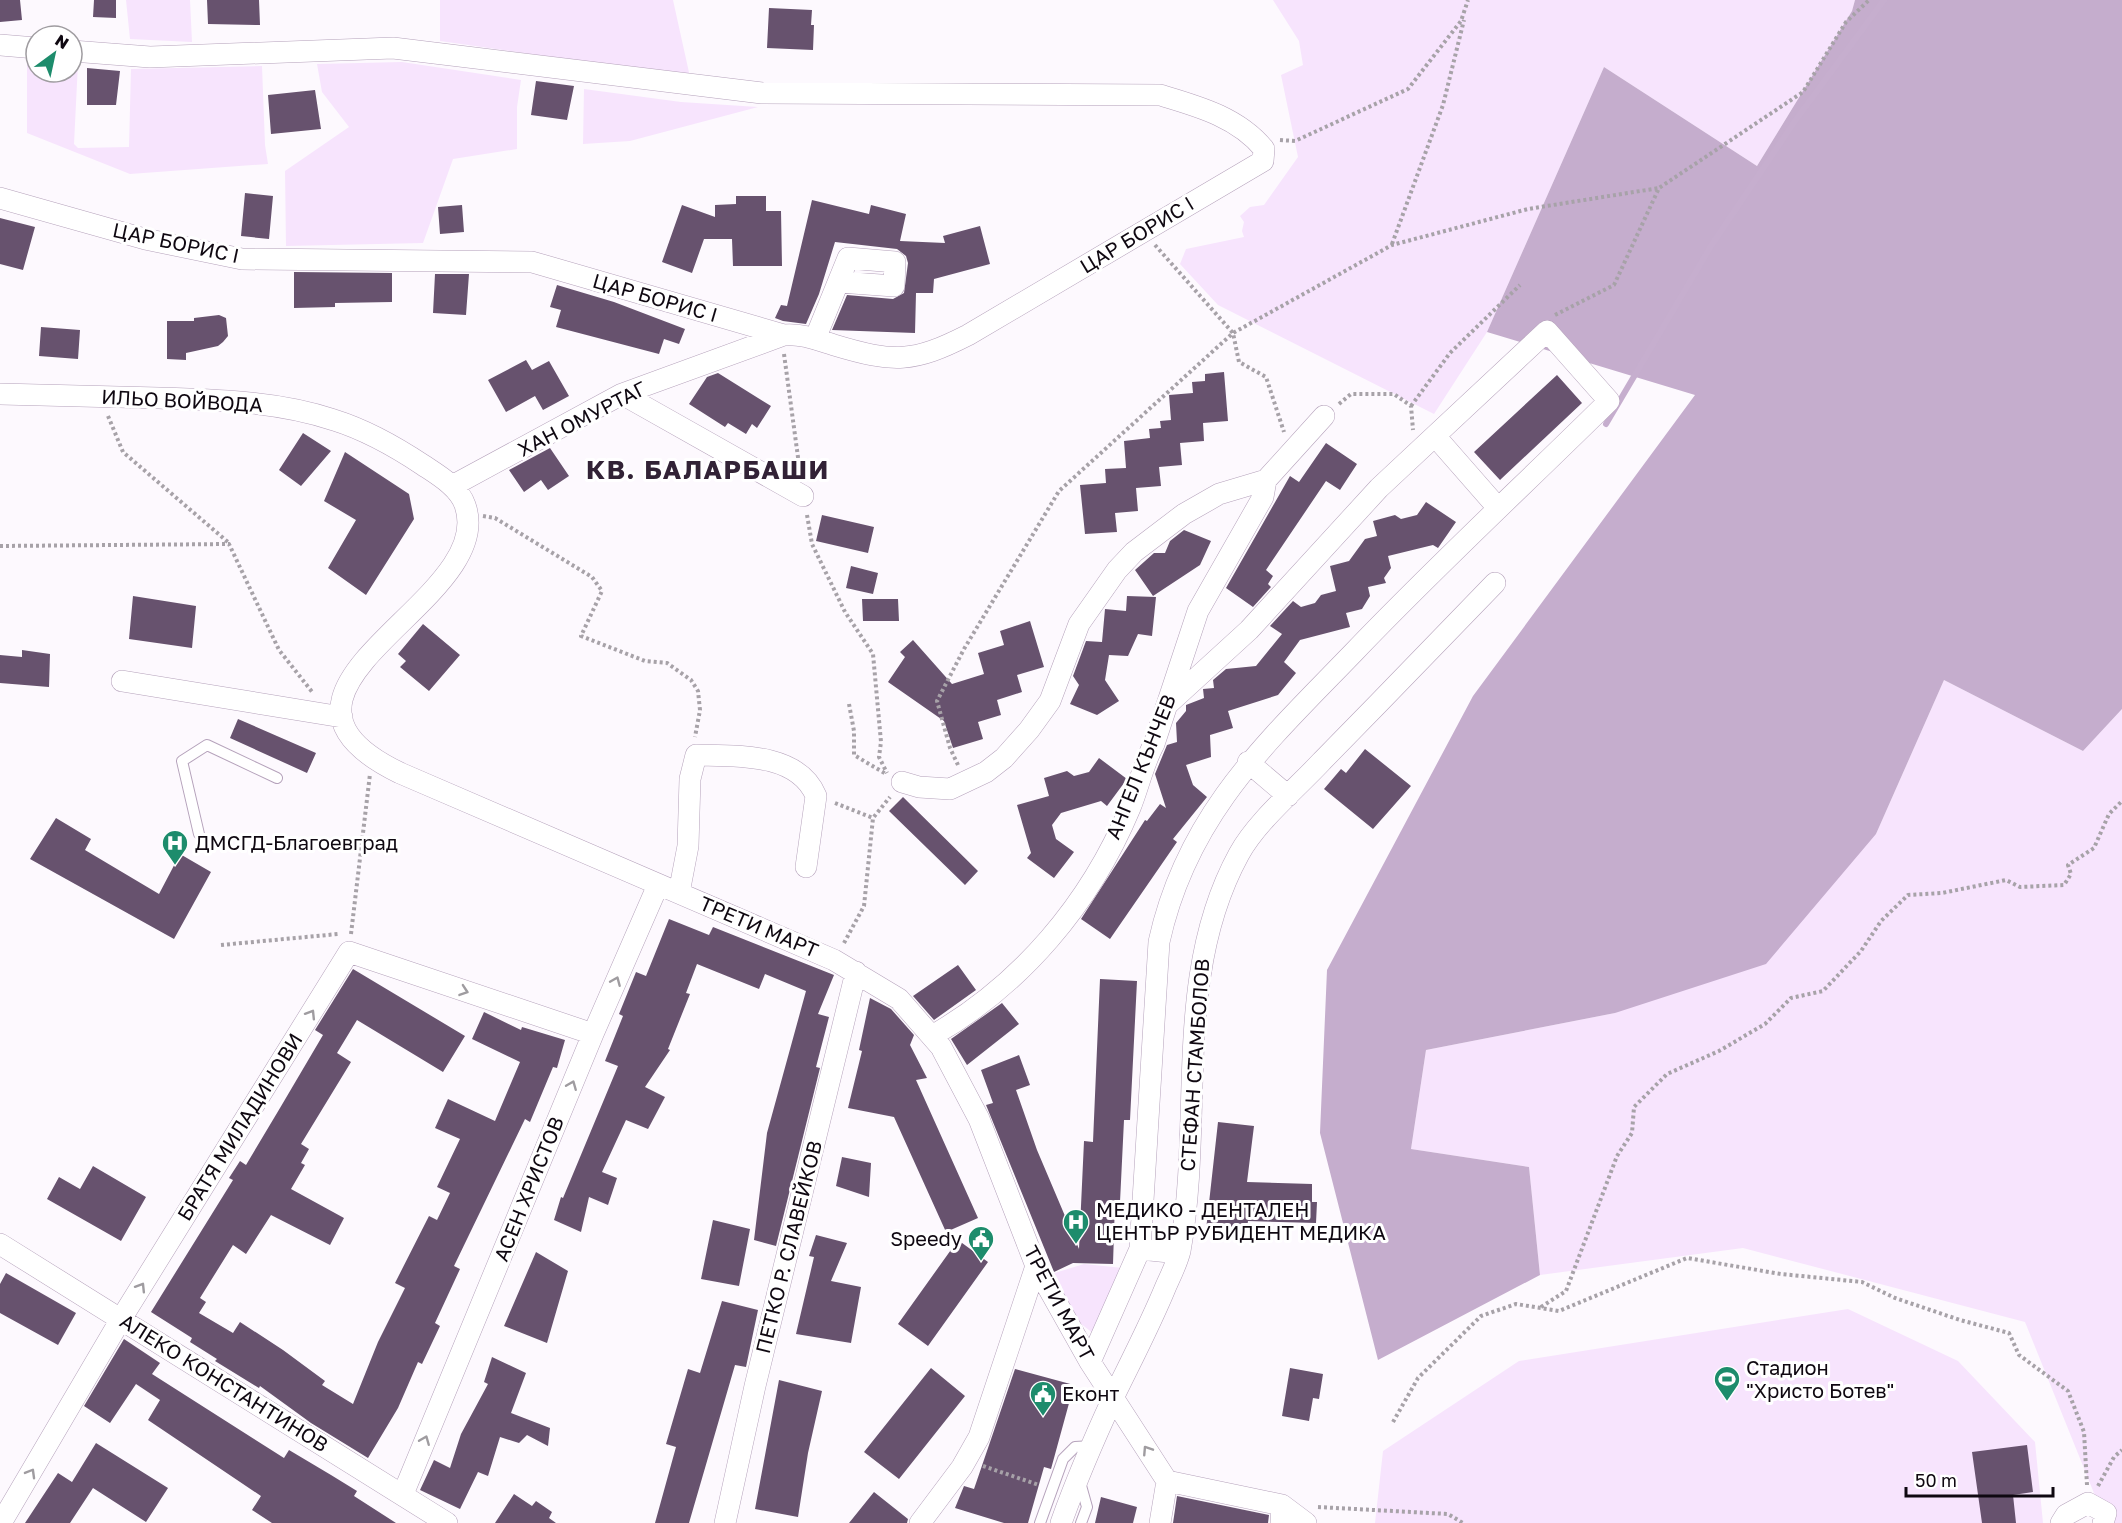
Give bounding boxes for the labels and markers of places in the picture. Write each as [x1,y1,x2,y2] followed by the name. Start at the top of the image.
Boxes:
[160,828,190,866] hospital icon: ДМСГД-Благоевград
[195,830,398,854] place label: ДМСГД-Благоевград
[1096,1197,1386,1244] place label: МЕДИКО - ДЕНТАЛЕН ЦЕНТЪР РУБИДЕНТ МЕДИКА
[1061,1207,1091,1245] hospital icon: МЕДИКО - ДЕНТАЛЕН ЦЕНТЪР РУБИДЕНТ МЕДИКА
[966,1224,996,1262] public building icon: Speedy
[890,1226,962,1250] place label: Speedy
[1746,1355,1894,1402] place label: Стадион "Христо Ботев"
[1712,1364,1742,1402] sports icon: Стадион "Христо Ботев"
[1028,1379,1058,1417] public building icon: Еконт
[1062,1381,1120,1405] place label: Еконт

